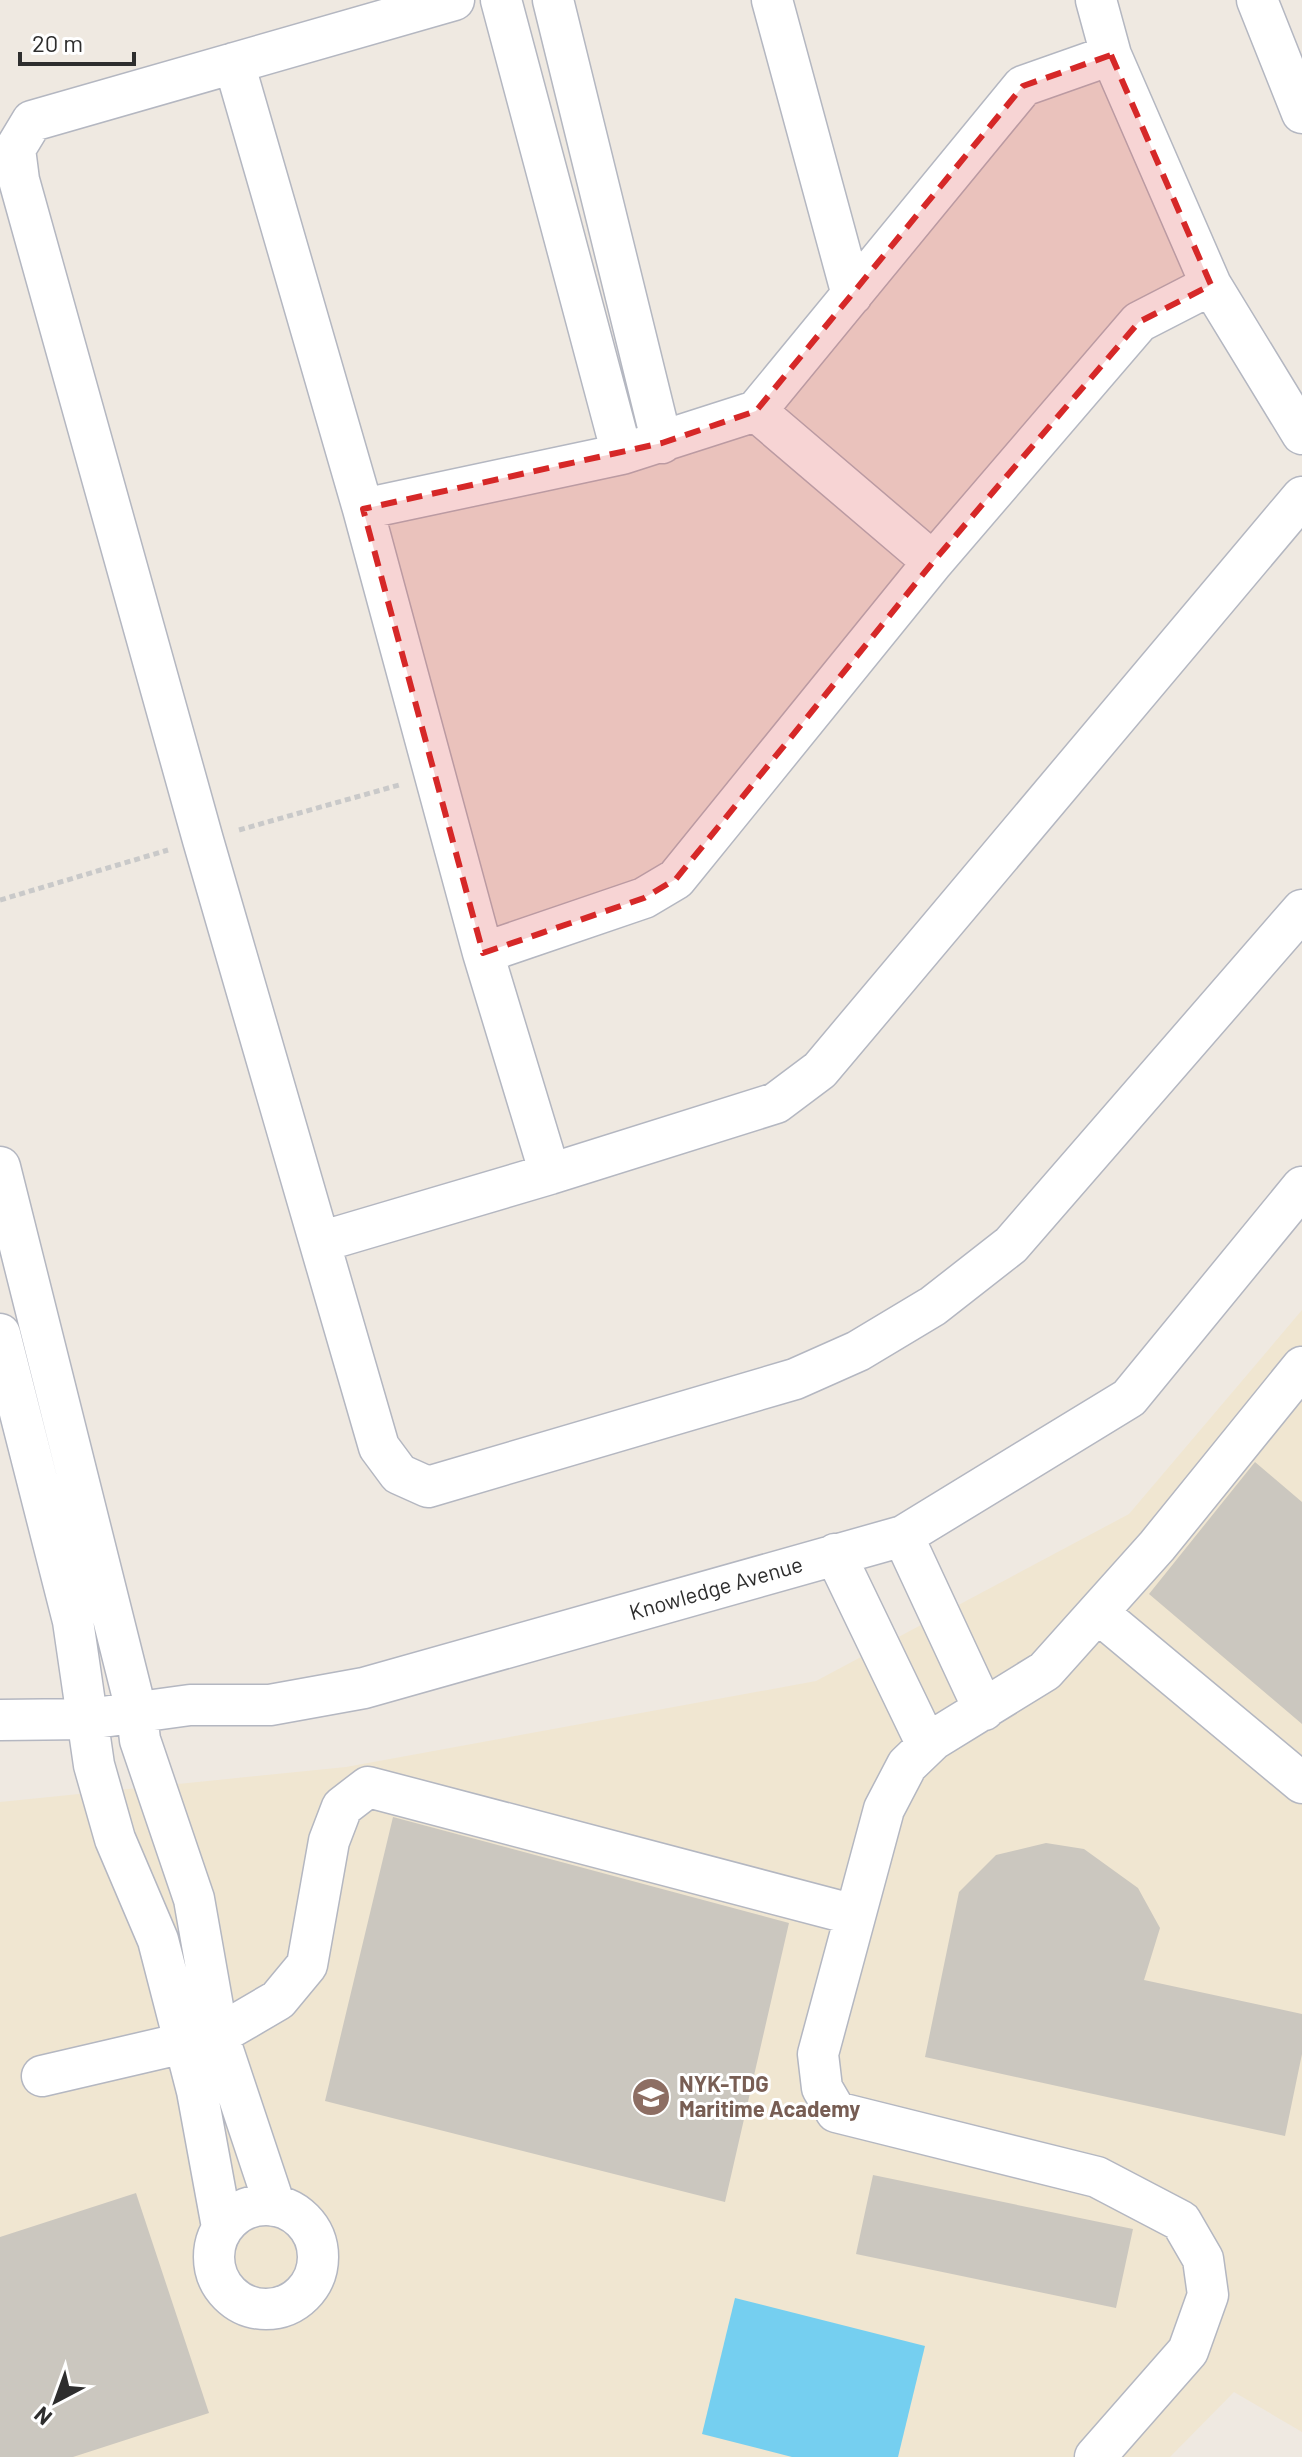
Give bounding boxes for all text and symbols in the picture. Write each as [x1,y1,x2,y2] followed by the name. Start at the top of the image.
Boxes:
[20,16,134,66] scale bar
[32,28,83,57] text: 20 m
[626,1550,805,1624] street label: Knowledge Avenue
[679,2070,860,2121] place label: NYK-TDG Maritime Academy
[630,2076,672,2118] school or university icon: NYK-TDG Maritime Academy
[16,2361,96,2441] north arrow
[28,2402,56,2431] text: N

